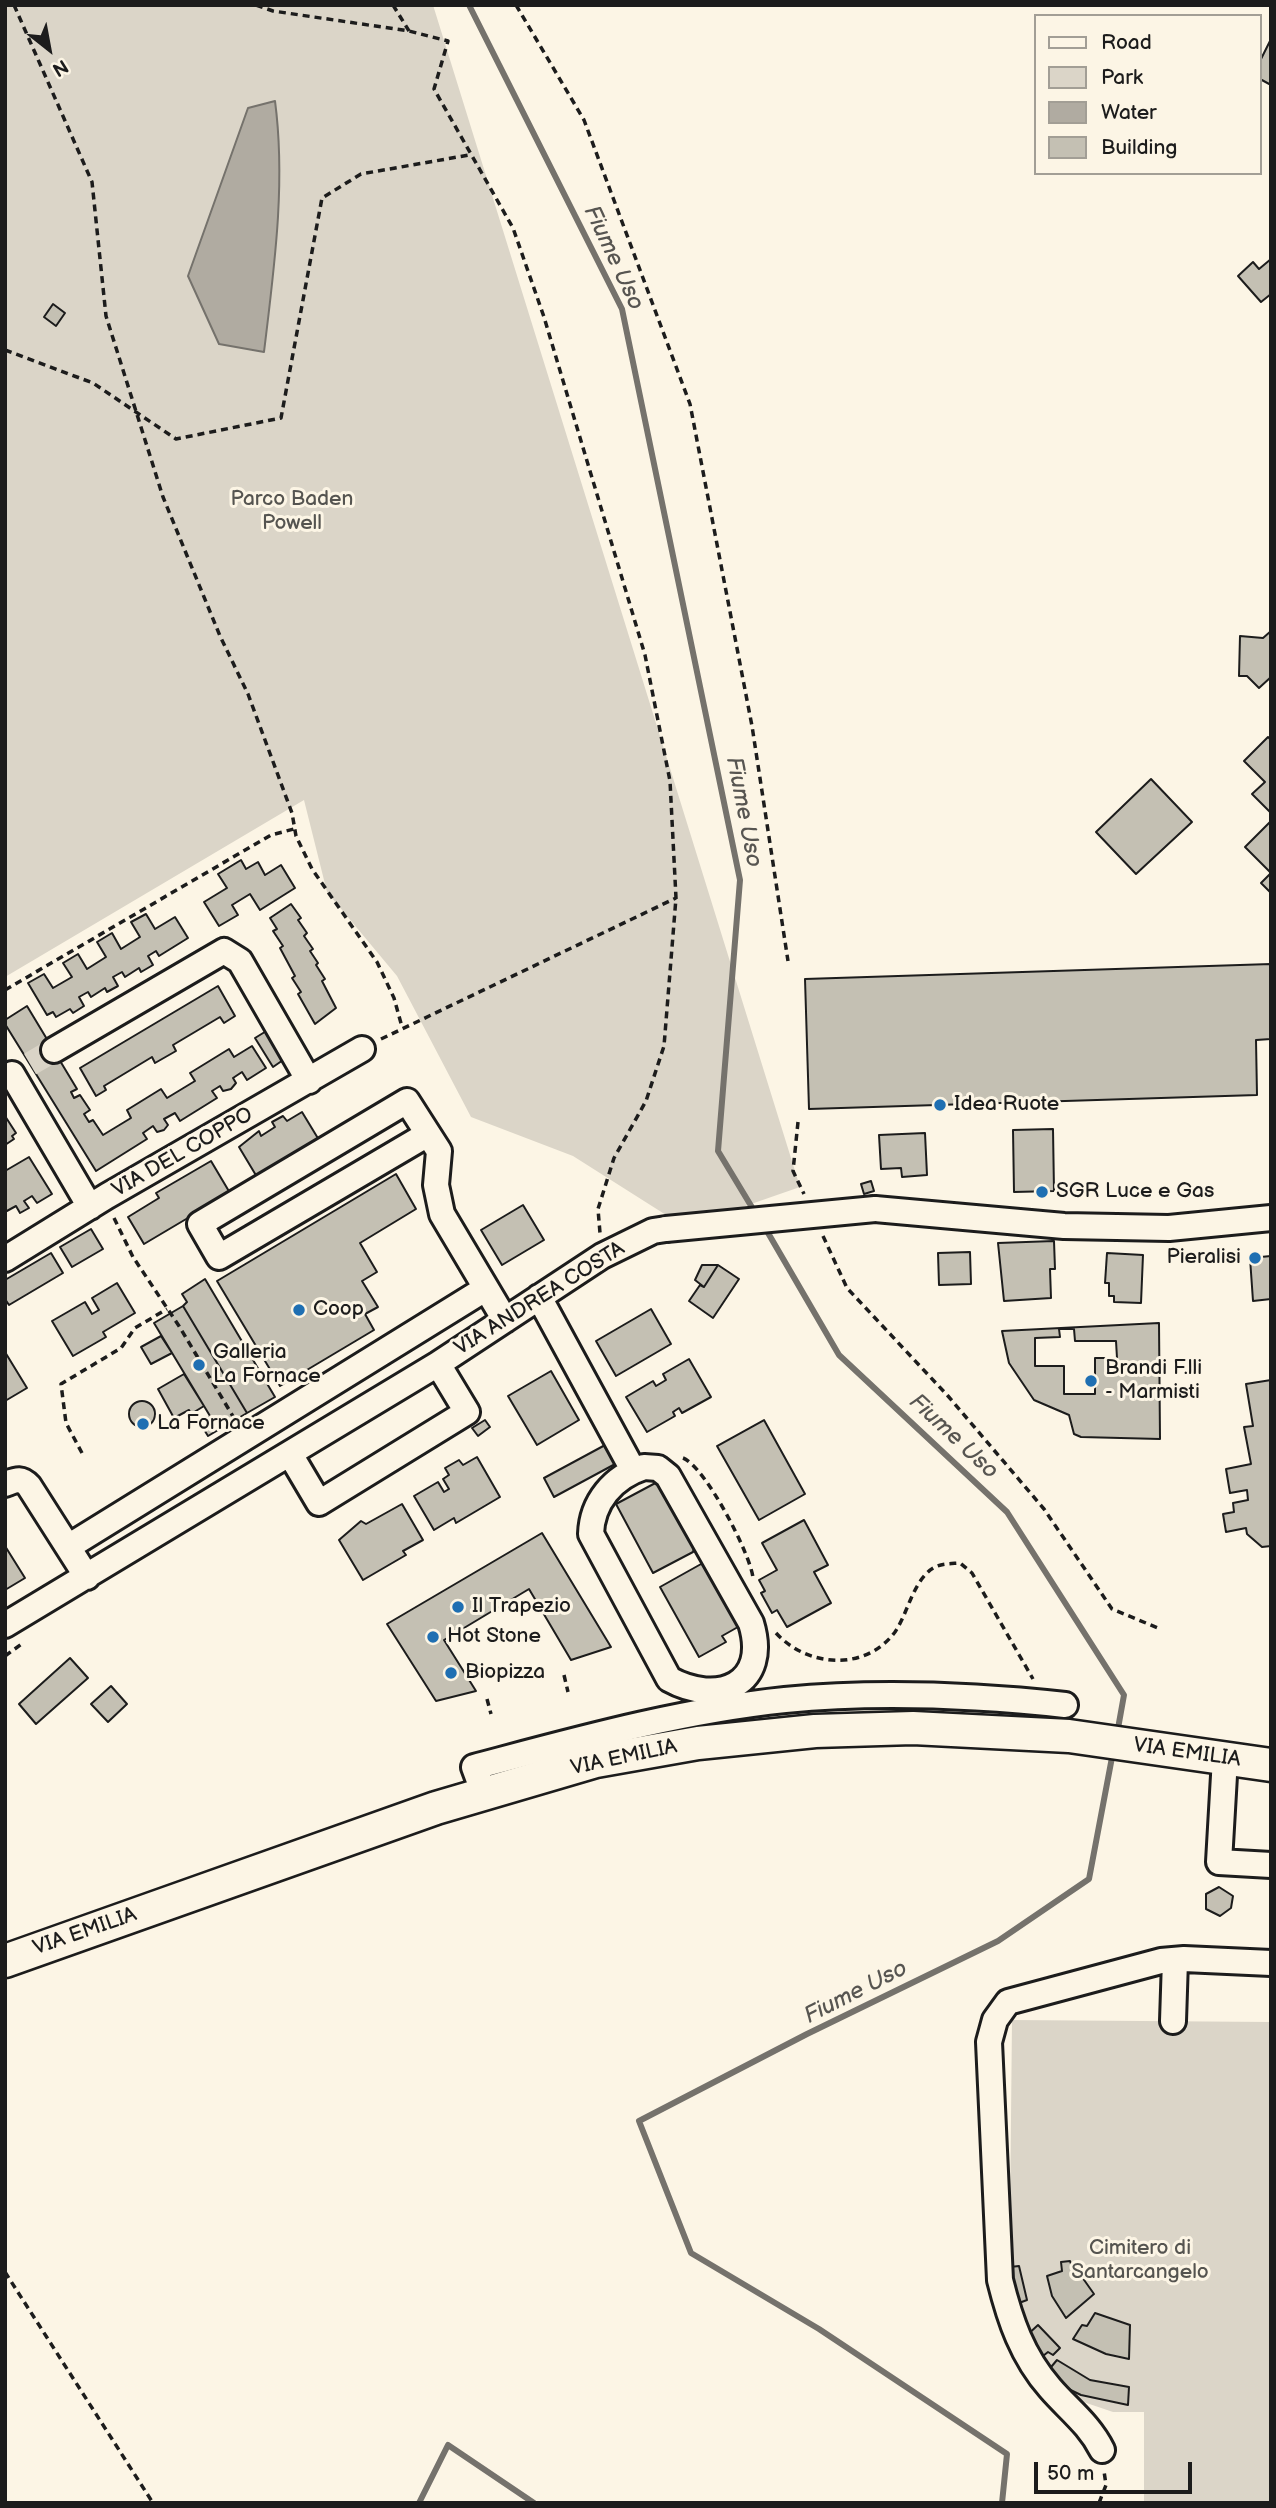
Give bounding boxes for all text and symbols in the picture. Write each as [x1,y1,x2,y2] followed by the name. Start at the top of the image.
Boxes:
[14,14,84,84] north arrow
[1034,14,1262,175] legend
[1101,30,1152,55] text: Road
[48,54,72,81] text: N
[1101,65,1143,90] text: Park
[1101,100,1157,125] text: Water
[1101,135,1177,160] text: Building
[577,201,649,315] water label: Fiume Uso
[231,487,353,537] park label: Parco Baden Powell
[719,754,767,870] water label: Fiume Uso
[954,1092,1059,1118] place label: Idea Ruote
[932,1097,948,1113] marker: Idea Ruote
[108,1103,258,1203] street label: VIA DEL COPPO
[1056,1179,1214,1205] place label: SGR Luce e Gas
[1034,1184,1050,1200] marker: SGR Luce e Gas
[450,1236,630,1362] street label: VIA ANDREA COSTA
[1166,1245,1241,1271] place label: Pieralisi
[1247,1250,1263,1266] marker: Pieralisi
[313,1297,364,1323] place label: Coop
[291,1302,307,1318] marker: Coop
[213,1340,321,1390] place label: Galleria La Fornace
[1105,1356,1202,1406] place label: Brandi F.lli - Marmisti
[191,1357,207,1373] marker: Galleria La Fornace
[1083,1373,1099,1389] marker: Brandi F.lli - Marmisti
[903,1389,1003,1485] water label: Fiume Uso
[157,1411,265,1437] place label: La Fornace
[135,1416,151,1432] marker: La Fornace
[472,1594,571,1620] place label: Il Trapezio
[450,1599,466,1615] marker: Il Trapezio
[447,1624,541,1650] place label: Hot Stone
[425,1629,441,1645] marker: Hot Stone
[465,1660,545,1686] place label: Biopizza
[443,1665,459,1681] marker: Biopizza
[1132,1733,1242,1773] street label: VIA EMILIA
[569,1734,679,1782] street label: VIA EMILIA
[30,1903,140,1961] street label: VIA EMILIA
[800,1955,912,2031] water label: Fiume Uso
[1071,2236,1209,2286] park label: Cimitero di Santarcangelo
[1038,2448,1196,2492] scale bar
[1047,2461,1094,2486] text: 50 m

